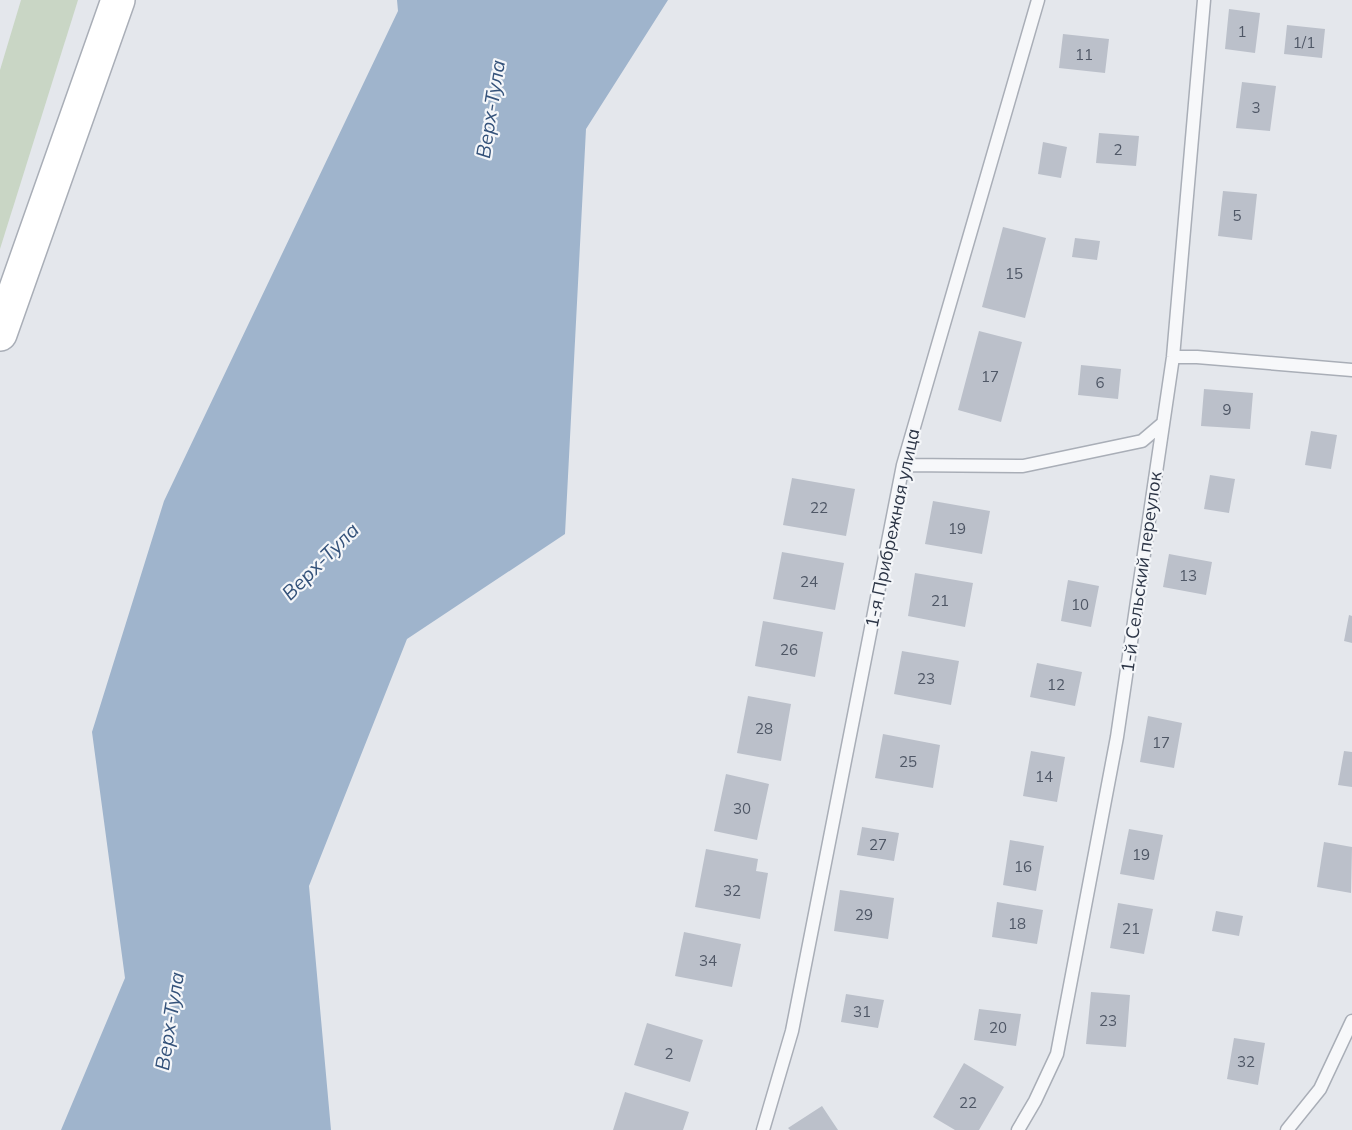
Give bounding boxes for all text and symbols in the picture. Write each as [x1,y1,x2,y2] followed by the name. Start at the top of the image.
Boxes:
[1237,22,1247,41] house number: 1
[1293,33,1315,52] house number: 1/1
[1075,45,1093,64] house number: 11
[470,58,510,160] water label: Верх-Тула
[1251,98,1261,117] house number: 3
[1113,140,1123,159] house number: 2
[1232,206,1242,225] house number: 5
[1005,264,1023,283] house number: 15
[981,367,999,386] house number: 17
[1095,373,1105,392] house number: 6
[1222,400,1232,419] house number: 9
[860,426,924,630] street label: 1-я Прибрежная улица
[1116,470,1167,674] street label: 1-й Сельский переулок
[810,498,828,517] house number: 22
[276,517,364,605] water label: Верх-Тула
[948,519,966,538] house number: 19
[1179,566,1197,585] house number: 13
[800,572,818,591] house number: 24
[931,591,949,610] house number: 21
[1071,595,1089,614] house number: 10
[780,640,798,659] house number: 26
[917,669,935,688] house number: 23
[1047,675,1065,694] house number: 12
[755,719,773,738] house number: 28
[1152,733,1170,752] house number: 17
[899,752,917,771] house number: 25
[1035,767,1053,786] house number: 14
[733,799,751,818] house number: 30
[869,835,887,854] house number: 27
[1132,845,1150,864] house number: 19
[1014,857,1032,876] house number: 16
[723,881,741,900] house number: 32
[855,905,873,924] house number: 29
[1008,914,1026,933] house number: 18
[1122,919,1140,938] house number: 21
[699,951,717,970] house number: 34
[149,970,189,1072] water label: Верх-Тула
[853,1002,871,1021] house number: 31
[1099,1011,1117,1030] house number: 23
[989,1018,1007,1037] house number: 20
[664,1044,674,1063] house number: 2
[1237,1052,1255,1071] house number: 32
[959,1093,977,1112] house number: 22

